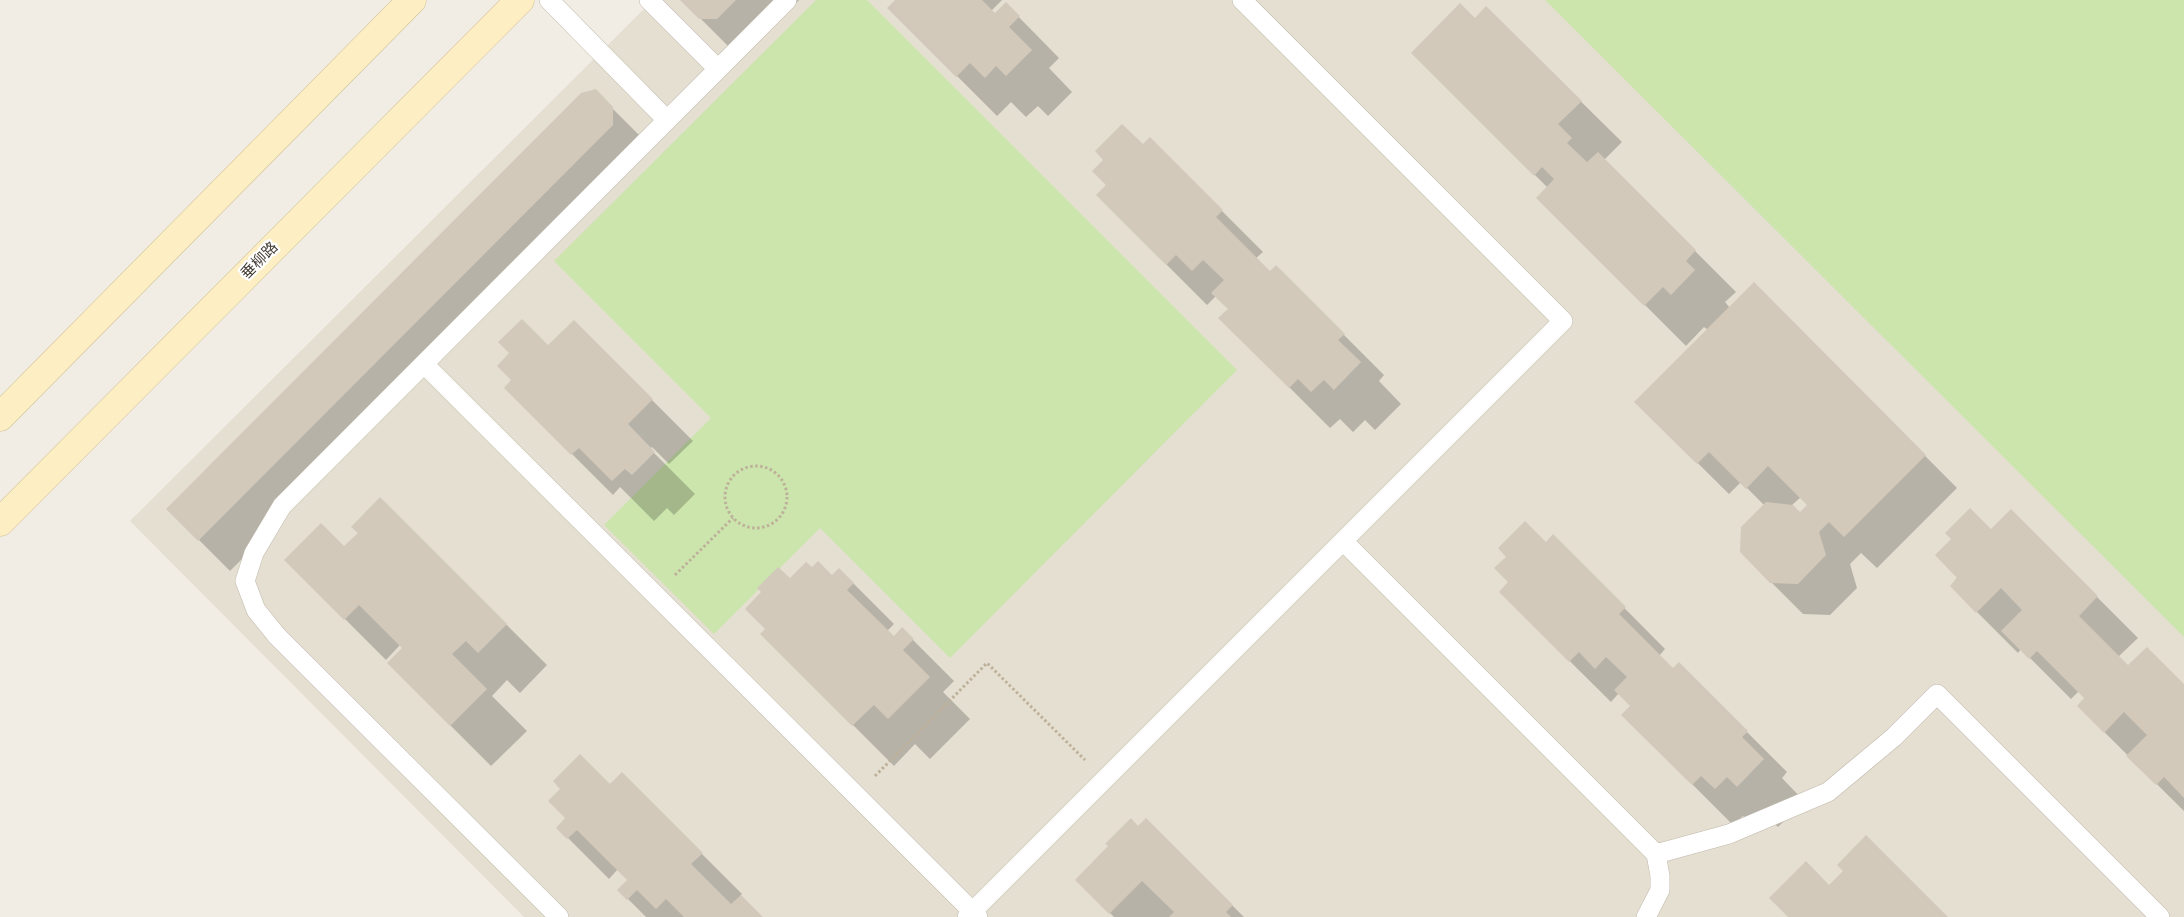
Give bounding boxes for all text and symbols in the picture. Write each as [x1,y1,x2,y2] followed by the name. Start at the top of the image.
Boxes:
[238,239,282,283] street label: 垂柳路

